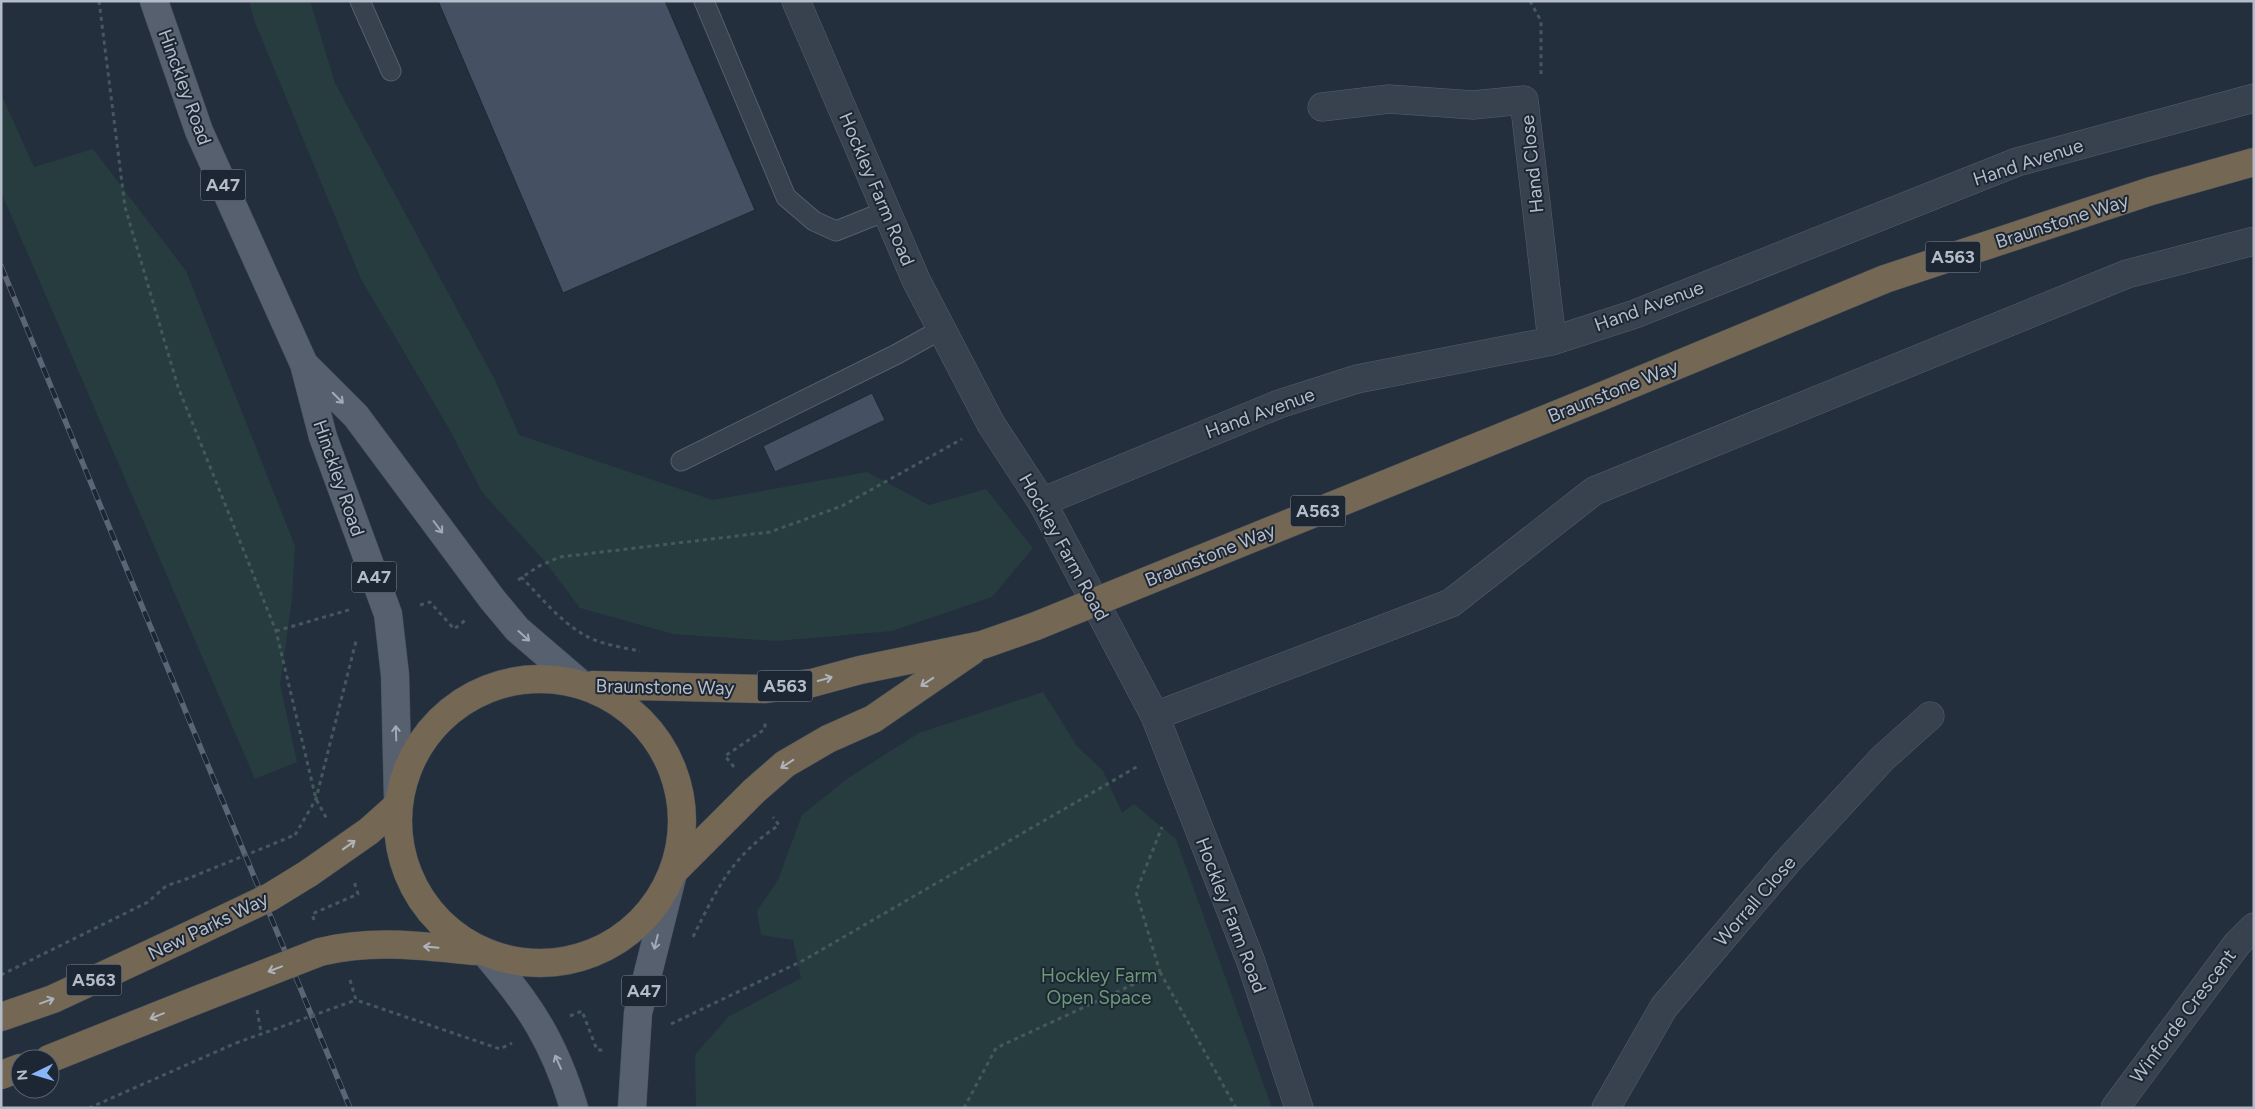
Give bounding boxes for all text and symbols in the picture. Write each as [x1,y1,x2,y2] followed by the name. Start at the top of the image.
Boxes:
[153,26,217,148] street label: Hinckley Road
[834,109,920,269] street label: Hockley Farm Road
[1515,114,1549,214] street label: Hand Close
[1970,133,2086,191] street label: Hand Avenue
[200,170,246,200] road number: A47
[1993,189,2131,253] street label: Braunstone Way
[1926,242,1980,272] road number: A563
[1591,276,1707,336] street label: Hand Avenue
[1544,354,1682,428] street label: Braunstone Way
[1202,383,1318,443] street label: Hand Avenue
[332,392,345,404] one-way arrow
[308,417,370,539] street label: Hinckley Road
[1014,469,1114,625] street label: Hockley Farm Road
[1290,496,1346,526] road number: A563
[1141,518,1279,592] street label: Braunstone Way
[432,520,443,533] one-way arrow
[352,562,396,592] road number: A47
[518,630,531,641] one-way arrow
[758,670,812,701] road number: A563
[595,674,735,700] street label: Braunstone Way
[816,674,832,684] one-way arrow
[920,677,934,687] one-way arrow
[391,725,401,742] one-way arrow
[780,759,794,769] one-way arrow
[1191,834,1271,996] street label: Hockley Farm Road
[342,840,356,850] one-way arrow
[1710,851,1800,951] street label: Worrall Close
[144,887,272,965] street label: New Parks Way
[651,933,660,949] one-way arrow
[423,942,439,952] one-way arrow
[2125,945,2241,1087] street label: Winforde Crescent
[66,964,122,996] road number: A563
[1041,964,1157,1009] park label: Hockley Farm Open Space
[267,966,282,975] one-way arrow
[622,976,666,1006] road number: A47
[39,996,54,1005] one-way arrow
[150,1011,165,1021] one-way arrow
[10,1049,60,1099] north arrow
[552,1055,562,1070] one-way arrow
[14,1069,31,1081] text: N

